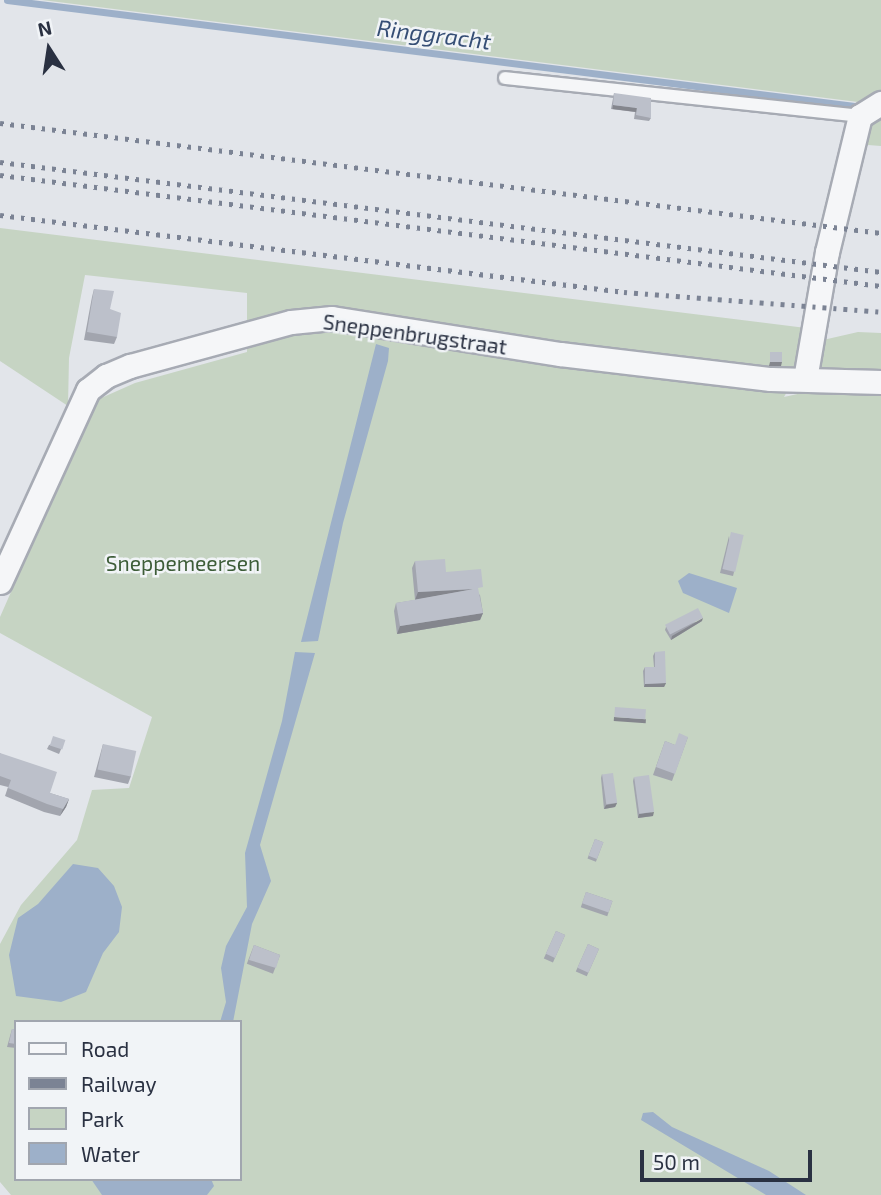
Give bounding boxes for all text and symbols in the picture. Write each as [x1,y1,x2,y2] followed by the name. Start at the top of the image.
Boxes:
[375,13,493,55] water label: Ringgracht
[14,14,84,84] north arrow
[35,15,54,41] text: N
[321,309,509,359] street label: Sneppenbrugstraat
[106,550,260,576] park label: Sneppemeersen
[14,1020,242,1181] legend
[81,1036,129,1061] text: Road
[81,1071,157,1096] text: Railway
[81,1106,124,1131] text: Park
[643,1136,814,1180] scale bar
[81,1141,140,1166] text: Water
[653,1149,700,1174] text: 50 m

